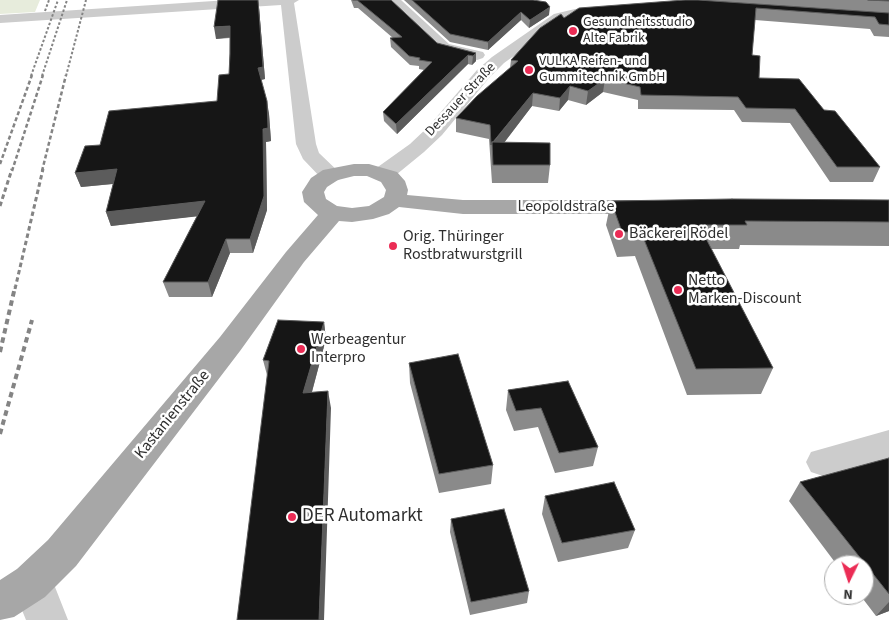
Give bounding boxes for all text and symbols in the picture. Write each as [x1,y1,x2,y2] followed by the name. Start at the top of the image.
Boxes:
[583,15,693,48] place label: Gesundheitsstudio Alte Fabrik
[567,25,579,37] marker: Gesundheitsstudio Alte Fabrik
[539,54,665,86] place label: VULKA Reifen- und Gummitechnik GmbH
[422,60,500,140] street label: Dessauer Straße
[523,64,535,76] marker: VULKA Reifen- und Gummitechnik GmbH
[518,197,614,217] street label: Leopoldstraße
[629,224,728,244] place label: Bäckerei Rödel
[403,227,523,265] place label: Orig. Thüringer Rostbratwurstgrill
[613,228,625,240] marker: Bäckerei Rödel
[387,240,399,252] marker: Orig. Thüringer Rostbratwurstgrill
[688,271,802,309] place label: Netto Marken-Discount
[672,284,684,296] marker: Netto Marken-Discount
[311,330,406,368] place label: Werbeagentur Interpro
[295,343,307,355] marker: Werbeagentur Interpro
[131,367,215,463] street label: Kastanienstraße
[302,506,423,528] place label: DER Automarkt
[286,511,298,523] marker: DER Automarkt
[824,555,874,605] north arrow
[843,584,853,604] text: N

